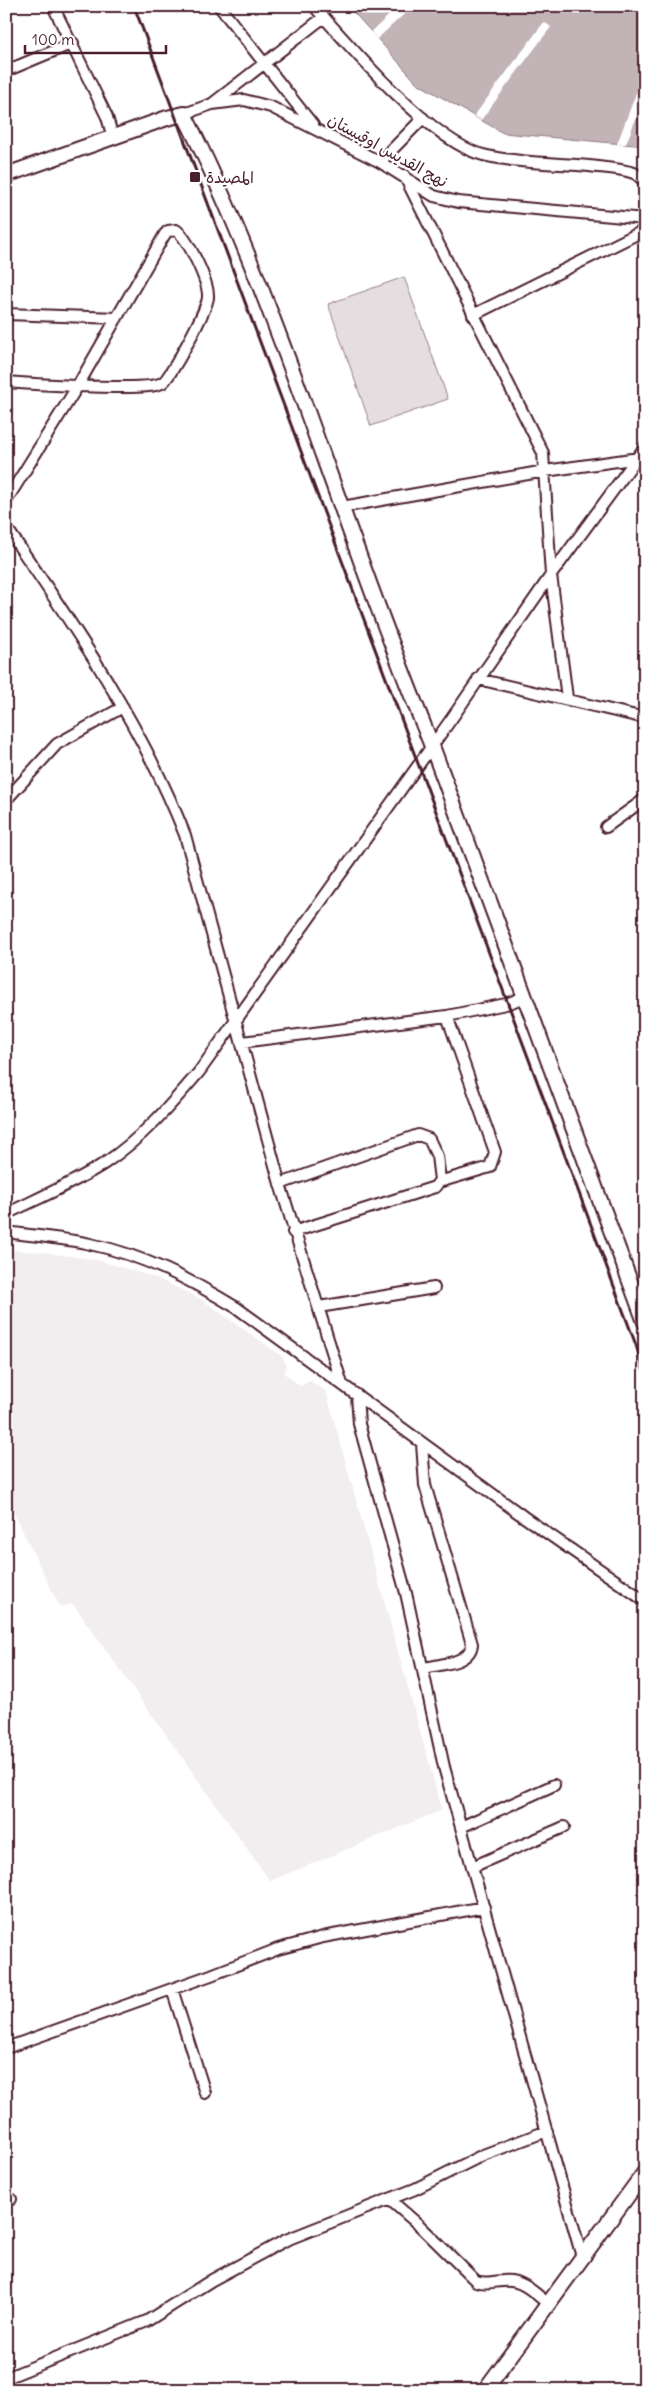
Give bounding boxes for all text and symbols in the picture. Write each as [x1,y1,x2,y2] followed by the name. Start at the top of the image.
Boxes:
[25,22,166,54] scale bar
[32,30,74,49] text: 100 m
[324,109,451,192] street label: نهج القديس اوقيستان
[206,167,254,187] place label: المصيدة
[188,170,202,184] marker: المصيدة

